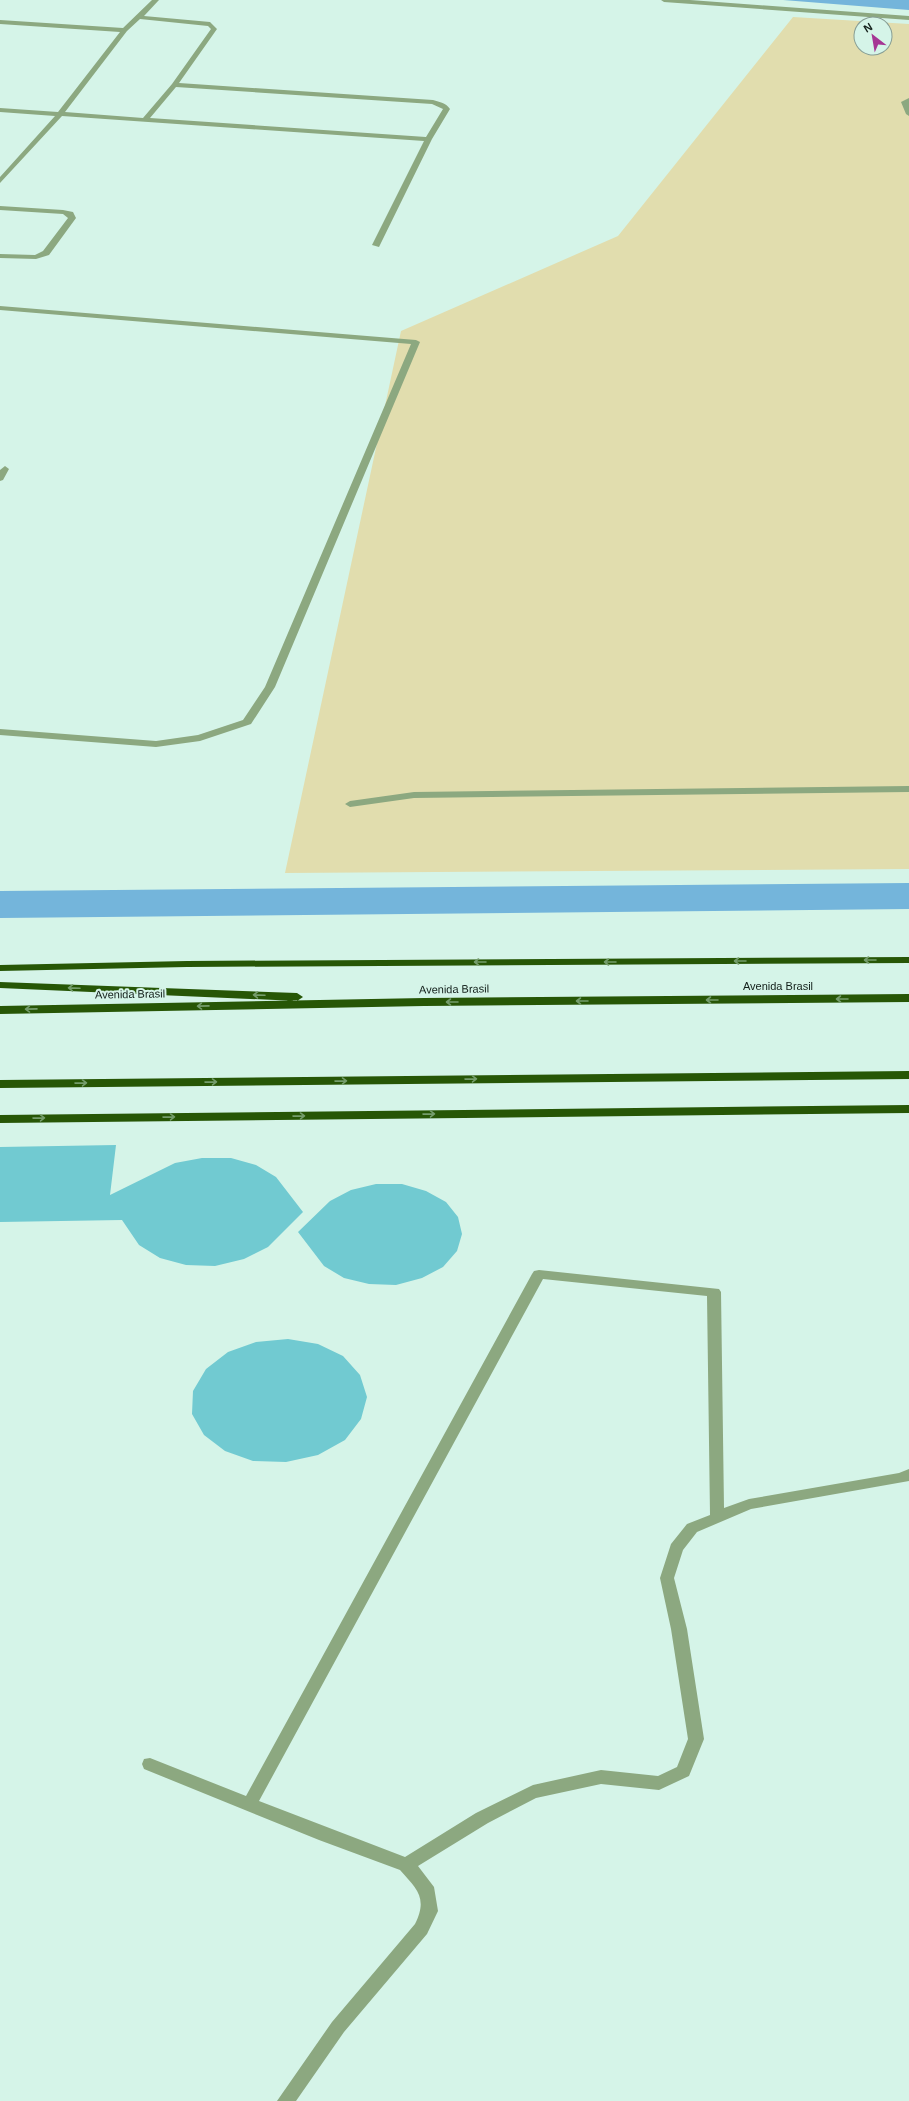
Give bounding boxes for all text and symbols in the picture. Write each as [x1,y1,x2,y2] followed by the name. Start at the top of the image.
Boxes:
[853,16,893,56] north arrow
[861,20,874,35] text: N
[864,956,877,964] one-way arrow
[734,957,747,965] one-way arrow
[474,958,487,966] one-way arrow
[604,958,617,965] one-way arrow
[743,980,813,992] street label: Avenida Brasil
[419,982,489,996] street label: Avenida Brasil
[68,984,81,991] one-way arrow
[95,987,165,1001] street label: Avenida Brasil
[253,992,266,999] one-way arrow
[836,995,849,1003] one-way arrow
[706,996,719,1004] one-way arrow
[576,997,589,1005] one-way arrow
[446,998,459,1006] one-way arrow
[197,1002,210,1010] one-way arrow
[25,1005,38,1013] one-way arrow
[464,1075,477,1083] one-way arrow
[334,1077,347,1085] one-way arrow
[204,1078,217,1086] one-way arrow
[74,1079,87,1087] one-way arrow
[422,1111,435,1118] one-way arrow
[292,1112,305,1120] one-way arrow
[162,1113,175,1121] one-way arrow
[32,1114,45,1122] one-way arrow

